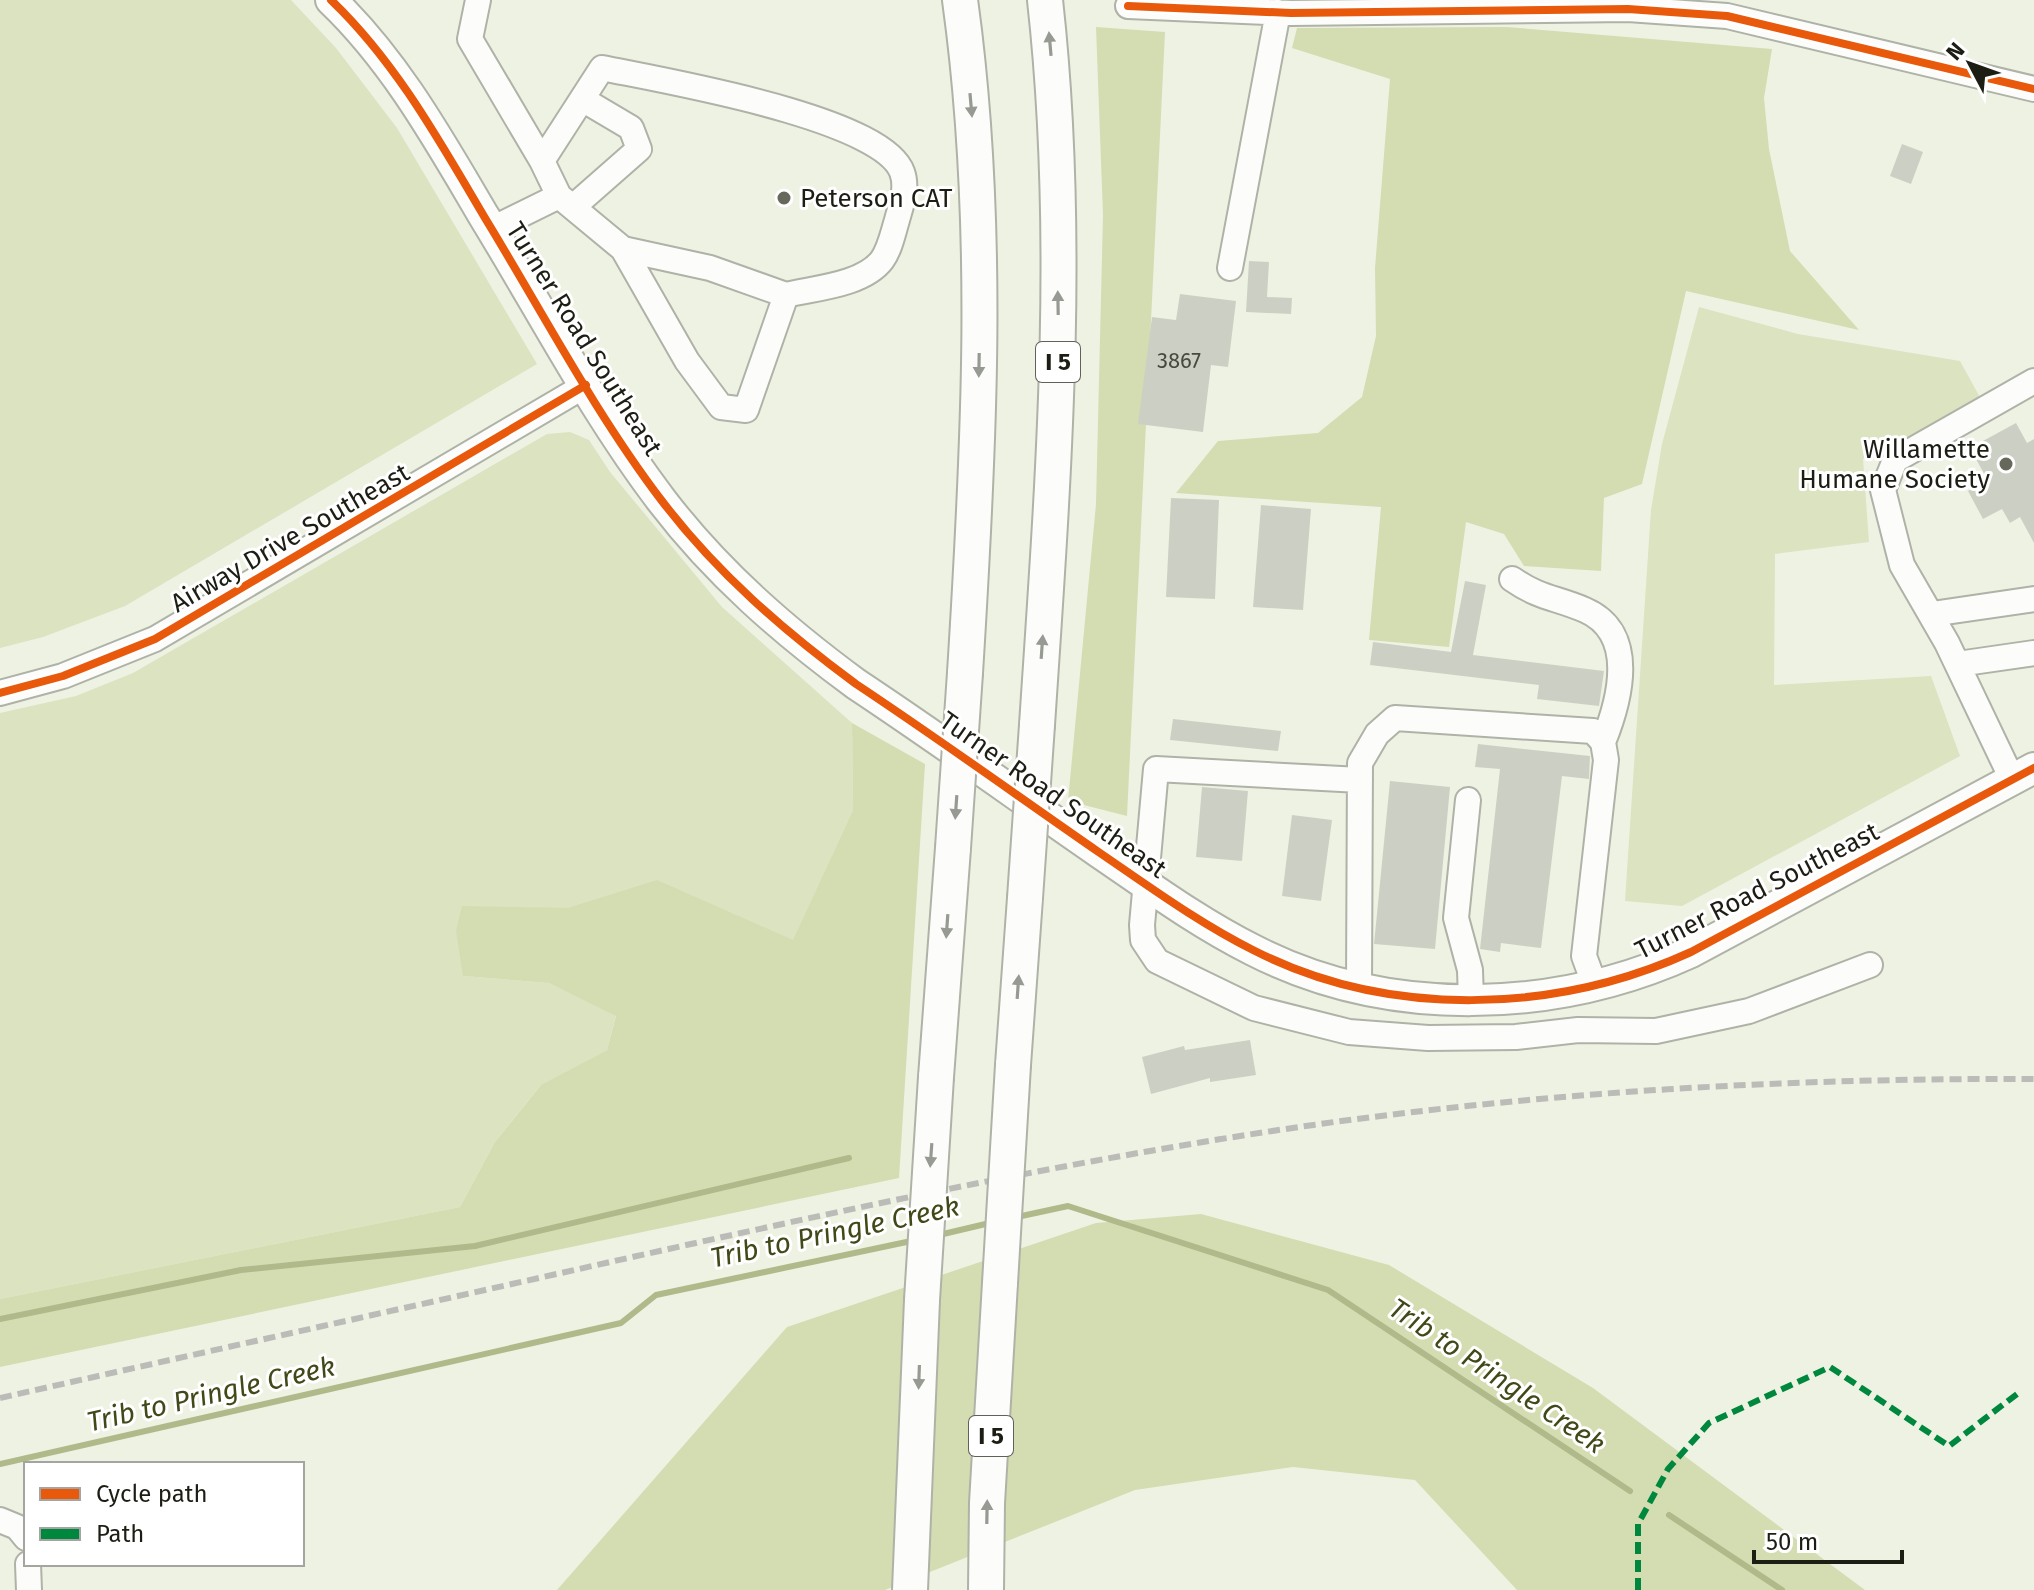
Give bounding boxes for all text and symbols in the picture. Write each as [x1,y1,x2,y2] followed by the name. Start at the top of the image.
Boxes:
[1930,24,2010,104] north arrow
[1043,31,1056,56] one-way arrow
[1940,37,1970,66] text: N
[964,93,977,118] one-way arrow
[800,183,953,214] place label: Peterson CAT
[775,189,793,207] marker: Peterson CAT
[500,217,669,462] street label: Turner Road Southeast
[1052,290,1064,315] one-way arrow
[1036,342,1080,382] road number: I 5
[1157,347,1201,374] house number: 3867
[973,353,985,378] one-way arrow
[1799,434,1990,495] place label: Willamette Humane Society
[1997,455,2015,473] marker: Willamette Humane Society
[165,457,415,619] street label: Airway Drive Southeast
[1036,634,1049,659] one-way arrow
[934,705,1173,885] street label: Turner Road Southeast
[949,795,962,820] one-way arrow
[1630,816,1884,966] street label: Turner Road Southeast
[940,914,953,939] one-way arrow
[1012,974,1025,999] one-way arrow
[924,1143,937,1168] one-way arrow
[708,1190,962,1274] water label: Trib to Pringle Creek
[1383,1291,1611,1461] water label: Trib to Pringle Creek
[84,1349,338,1439] water label: Trib to Pringle Creek
[912,1365,925,1391] one-way arrow
[969,1416,1013,1456] road number: I 5
[24,1462,304,1566] legend
[96,1480,208,1508] text: Cycle path
[980,1499,993,1524] one-way arrow
[1754,1514,1902,1564] scale bar
[96,1520,144,1548] text: Path
[1766,1528,1818,1556] text: 50 m

